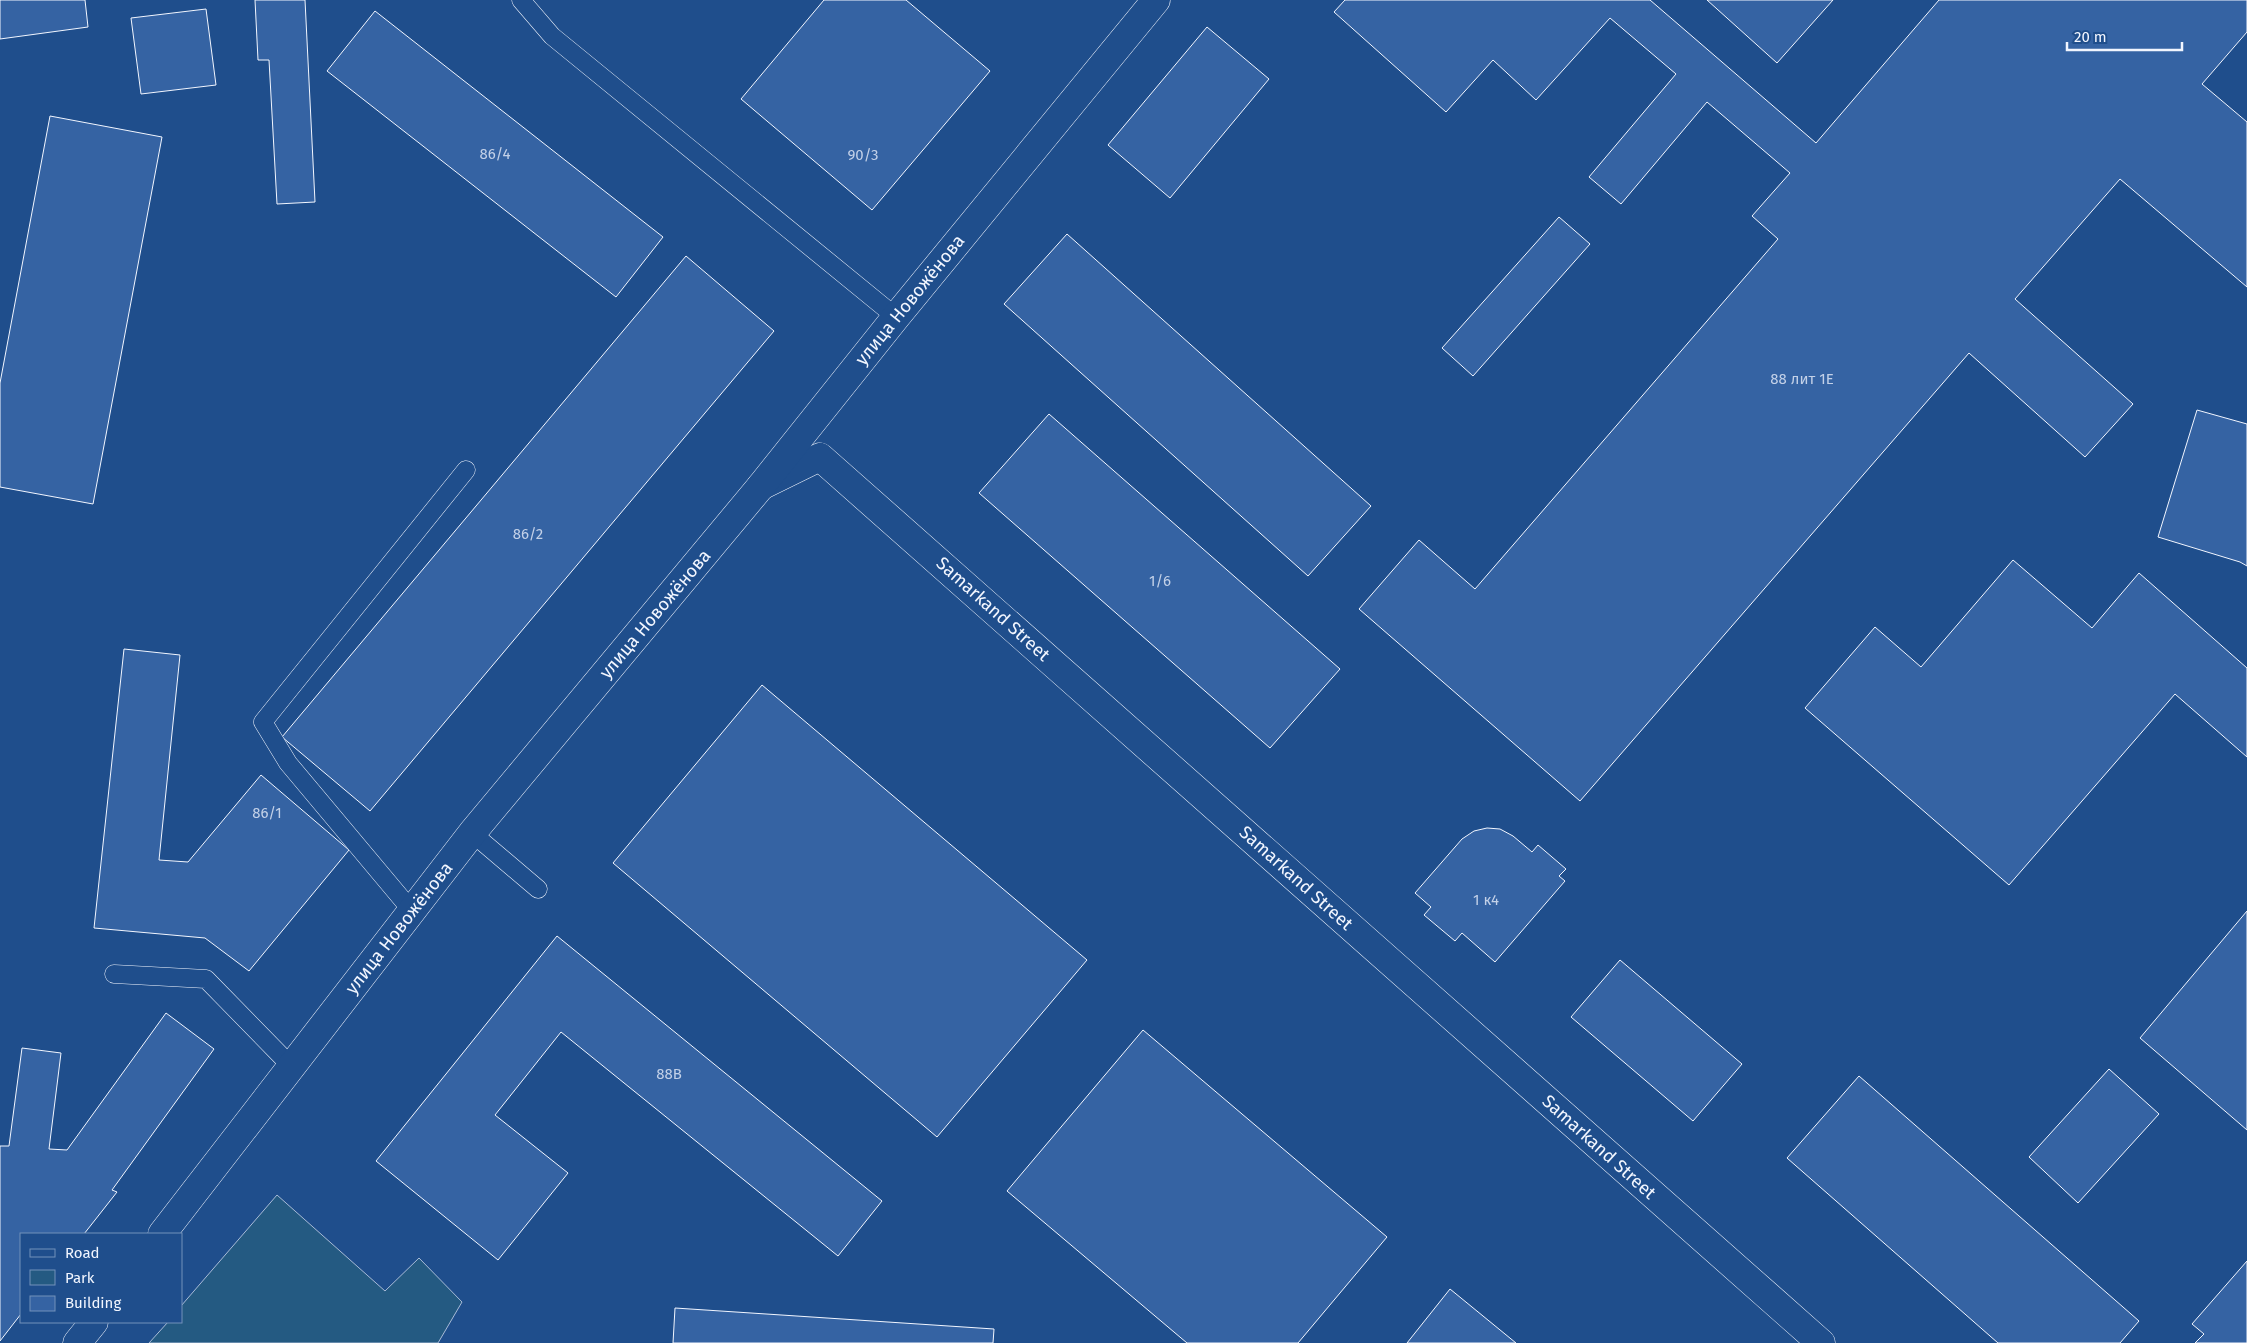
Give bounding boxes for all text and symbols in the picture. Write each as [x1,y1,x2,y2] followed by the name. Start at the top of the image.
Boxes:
[2067,20,2182,52] scale bar
[2074,28,2107,46] text: 20 m
[480,145,511,163] house number: 86/4
[847,146,879,164] house number: 90/3
[851,230,969,370] street label: улица Новожёнова
[1770,370,1834,388] house number: 88 лит 1Е
[513,525,543,543] house number: 86/2
[595,545,715,683] street label: улица Новожёнова
[932,552,1055,666] street label: Samarkand Street
[1149,572,1171,590] house number: 1/6
[252,804,282,822] house number: 86/1
[1235,821,1358,935] street label: Samarkand Street
[341,858,457,998] street label: улица Новожёнова
[1473,891,1499,909] house number: 1 к4
[656,1065,682,1083] house number: 88В
[1538,1090,1661,1204] street label: Samarkand Street
[20,1233,182,1323] legend
[65,1244,100,1262] text: Road
[65,1269,95,1287] text: Park
[65,1294,121,1312] text: Building

